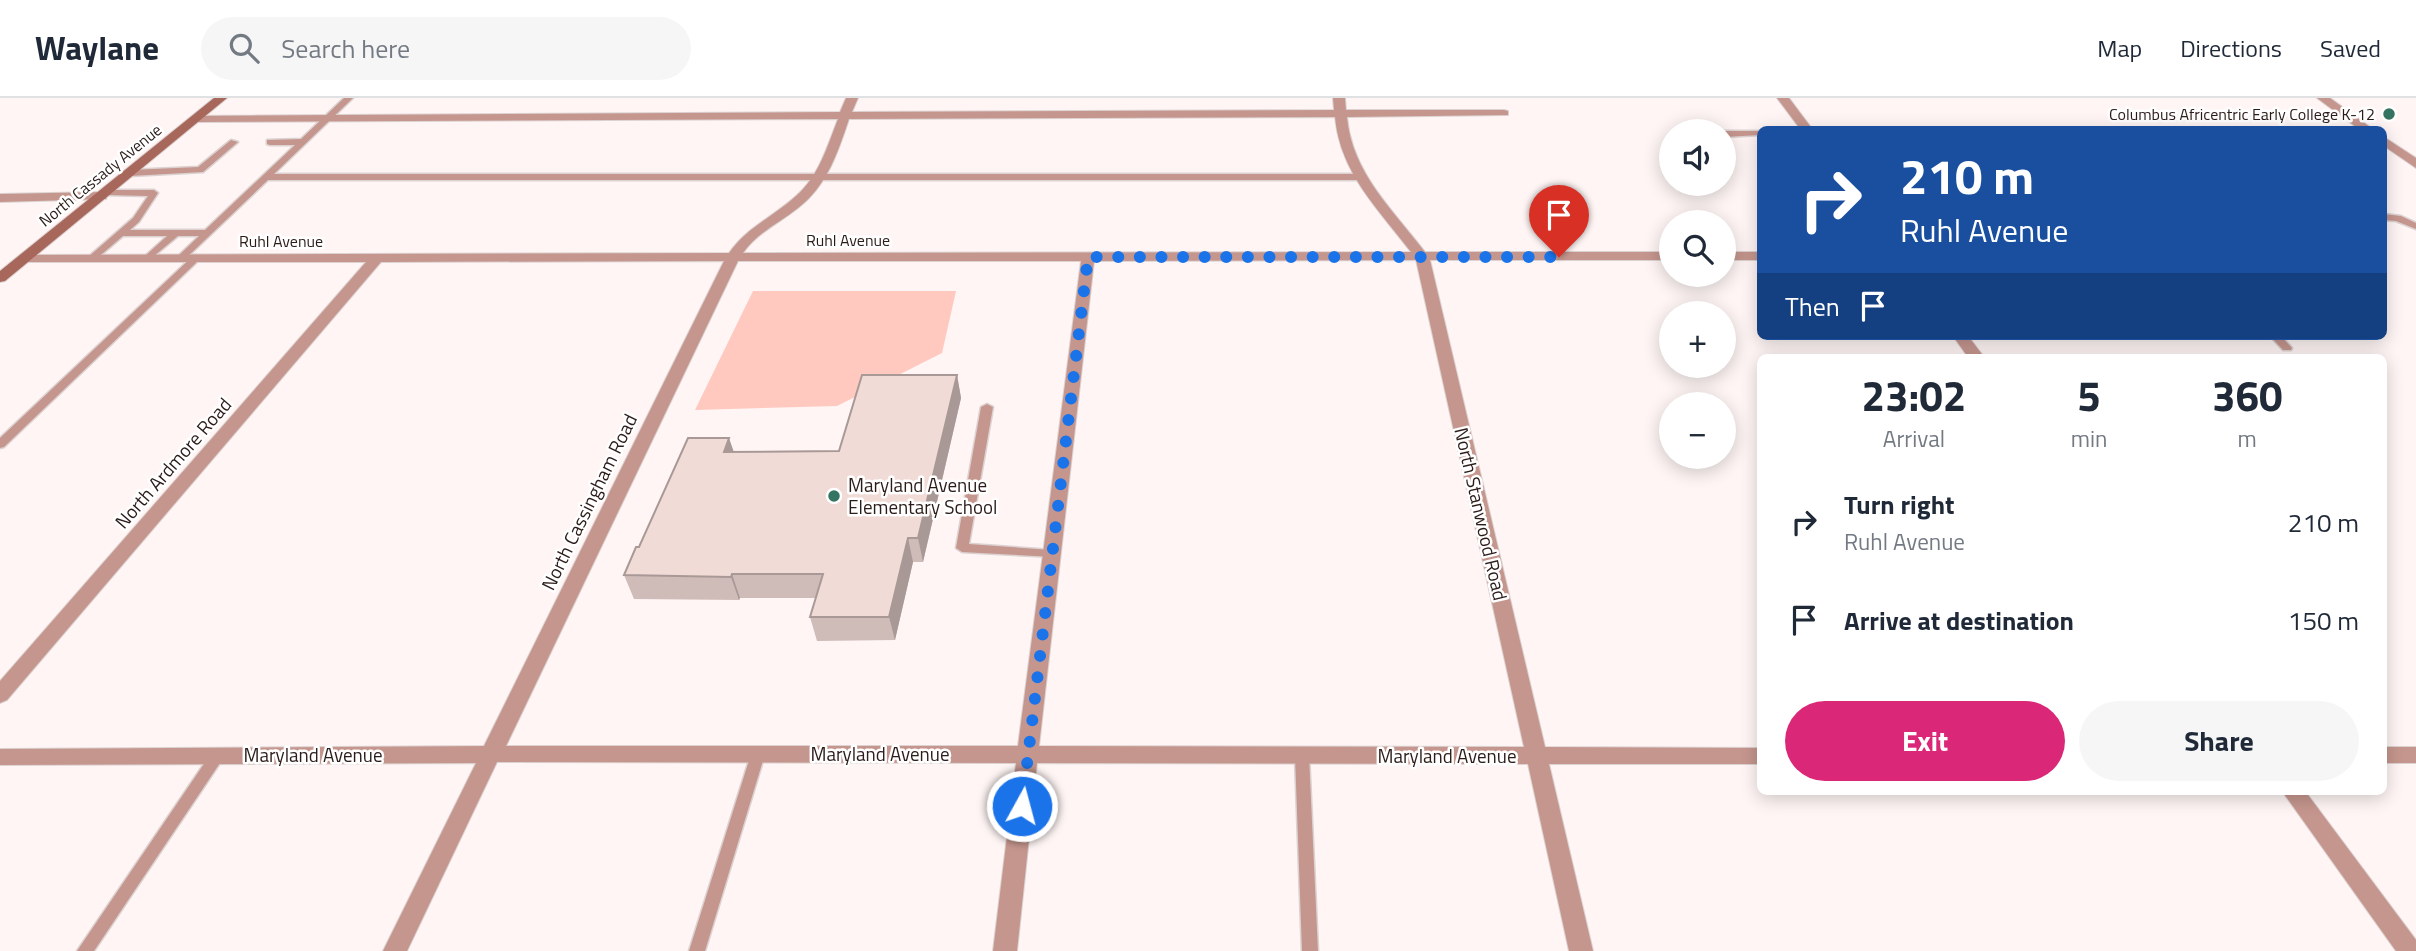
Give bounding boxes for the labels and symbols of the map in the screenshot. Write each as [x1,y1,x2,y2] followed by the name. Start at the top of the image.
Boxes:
[2109,102,2375,126] place label: Columbus Africentric Early College K-12
[2381,106,2397,122] marker: Columbus Africentric Early College K-12
[33,118,167,232] street label: North Cassady Avenue
[1529,185,1589,257] pin
[806,228,890,252] street label: Ruhl Avenue
[239,229,323,253] street label: Ruhl Avenue
[107,391,238,535] street label: North Ardmore Road
[533,409,644,595] street label: North Cassingham Road
[1447,425,1515,603] street label: North Stanwood Road
[848,470,997,521] place label: Maryland Avenue Elementary School
[826,488,842,504] marker: Maryland Avenue Elementary School
[810,739,950,768] street label: Maryland Avenue
[243,740,383,769] street label: Maryland Avenue
[1377,741,1517,770] street label: Maryland Avenue
[985,769,1059,843] position arrow

